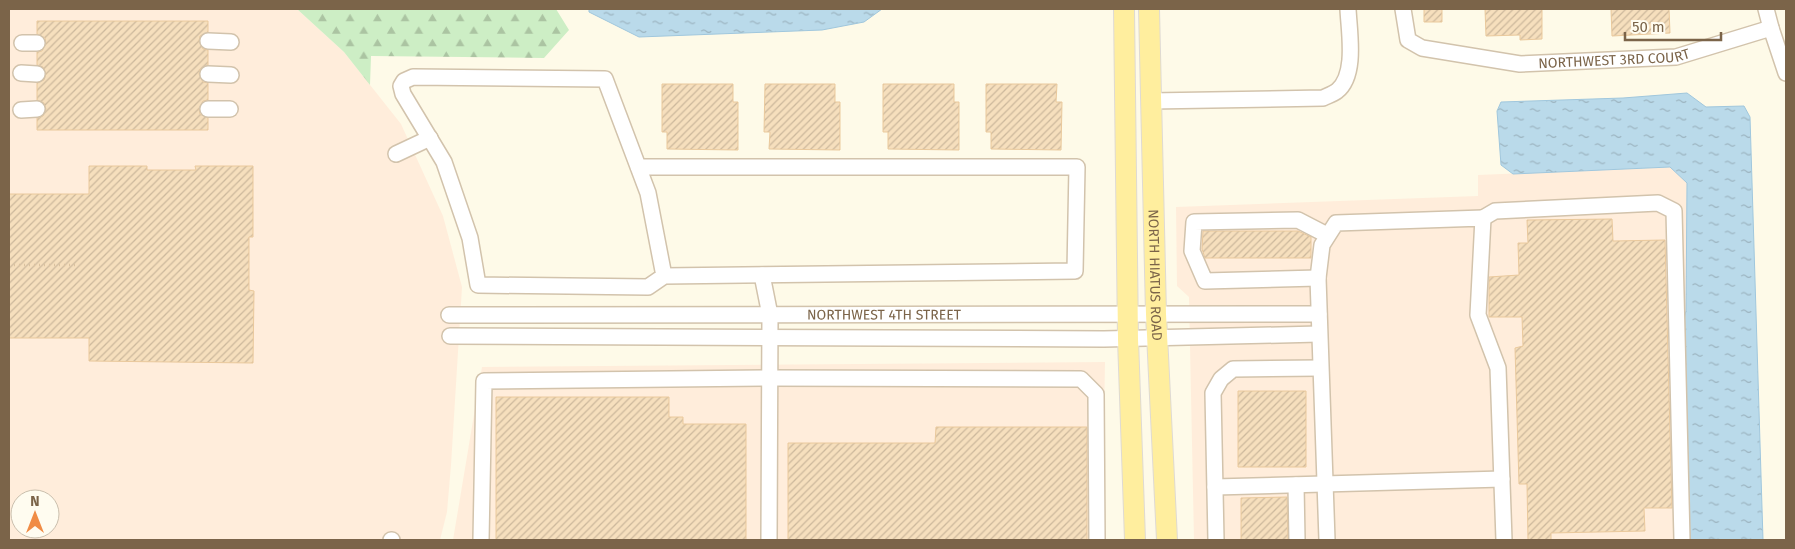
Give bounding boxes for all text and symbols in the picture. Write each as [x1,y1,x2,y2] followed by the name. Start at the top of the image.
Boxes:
[1625,10,1721,42] scale bar
[1632,18,1665,36] text: 50 m
[1538,45,1692,72] street label: NORTHWEST 3RD COURT
[1145,209,1166,341] street label: NORTH HIATUS ROAD
[807,306,962,323] street label: NORTHWEST 4TH STREET
[10,489,60,539] north arrow
[30,493,40,510] text: N

